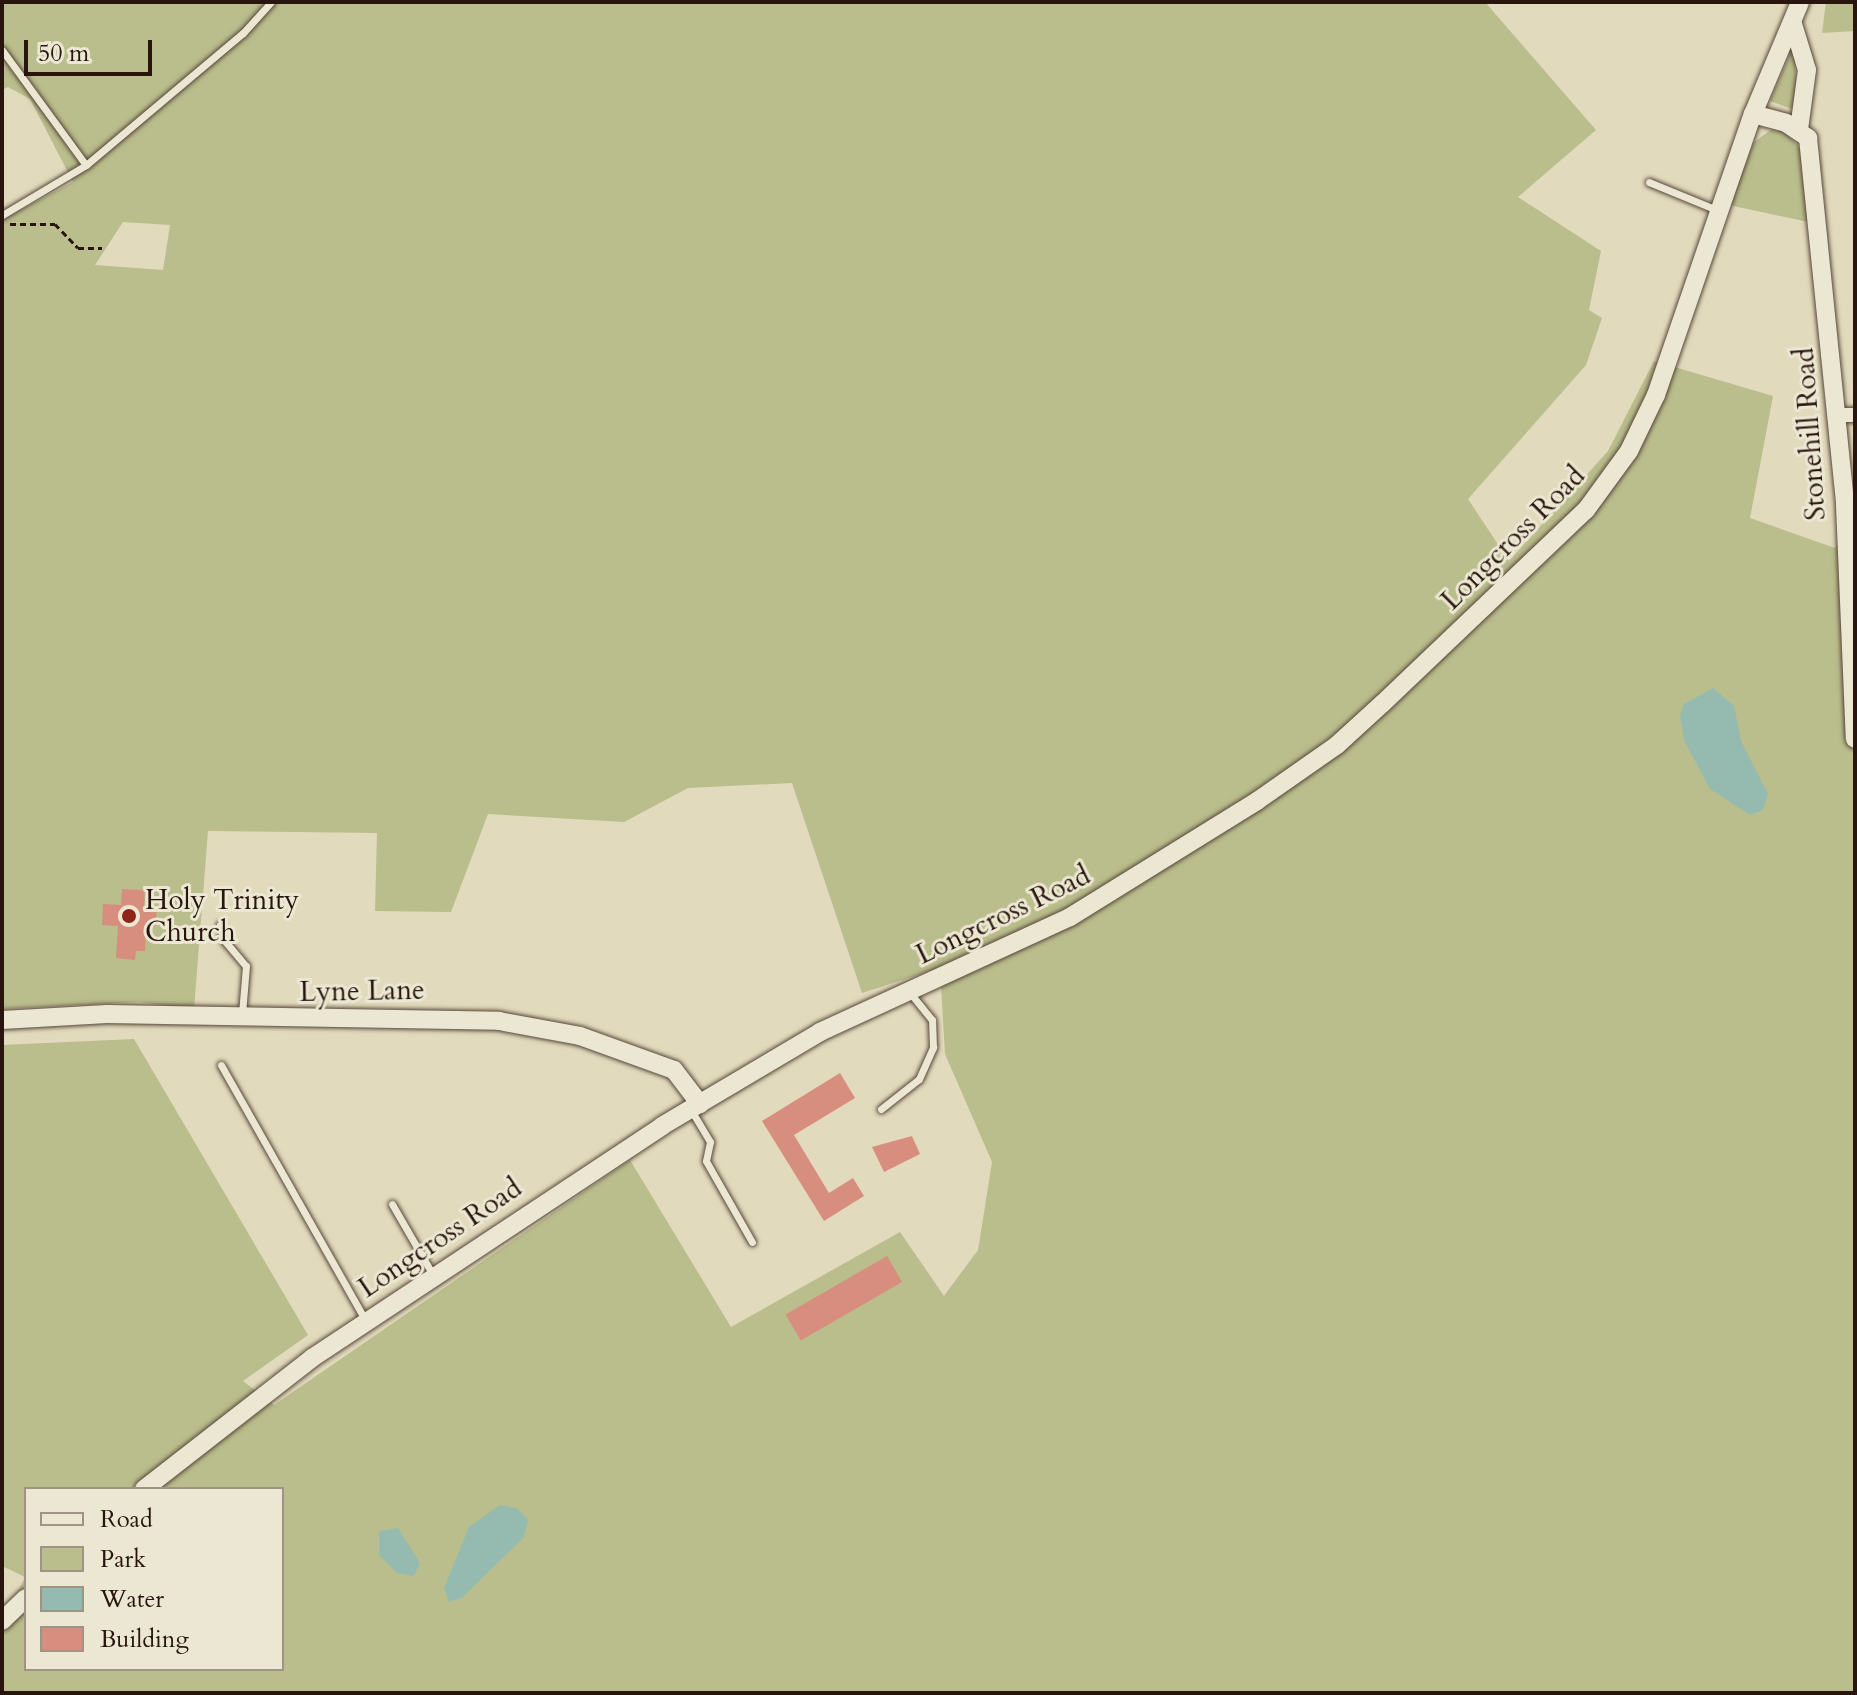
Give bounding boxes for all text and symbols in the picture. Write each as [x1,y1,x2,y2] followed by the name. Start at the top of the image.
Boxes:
[28,24,156,74] scale bar
[38,37,89,70] text: 50 m
[1787,346,1833,522] street label: Stonehill Road
[1434,459,1592,617] street label: Longcross Road
[910,858,1096,972] street label: Longcross Road
[145,883,299,949] place label: Holy Trinity Church
[120,907,138,925] marker: Holy Trinity Church
[299,973,425,1009] street label: Lyne Lane
[352,1171,528,1305] street label: Longcross Road
[24,1487,284,1671] legend
[100,1503,153,1536] text: Road
[100,1543,146,1576] text: Park
[100,1583,164,1616] text: Water
[100,1623,189,1656] text: Building

